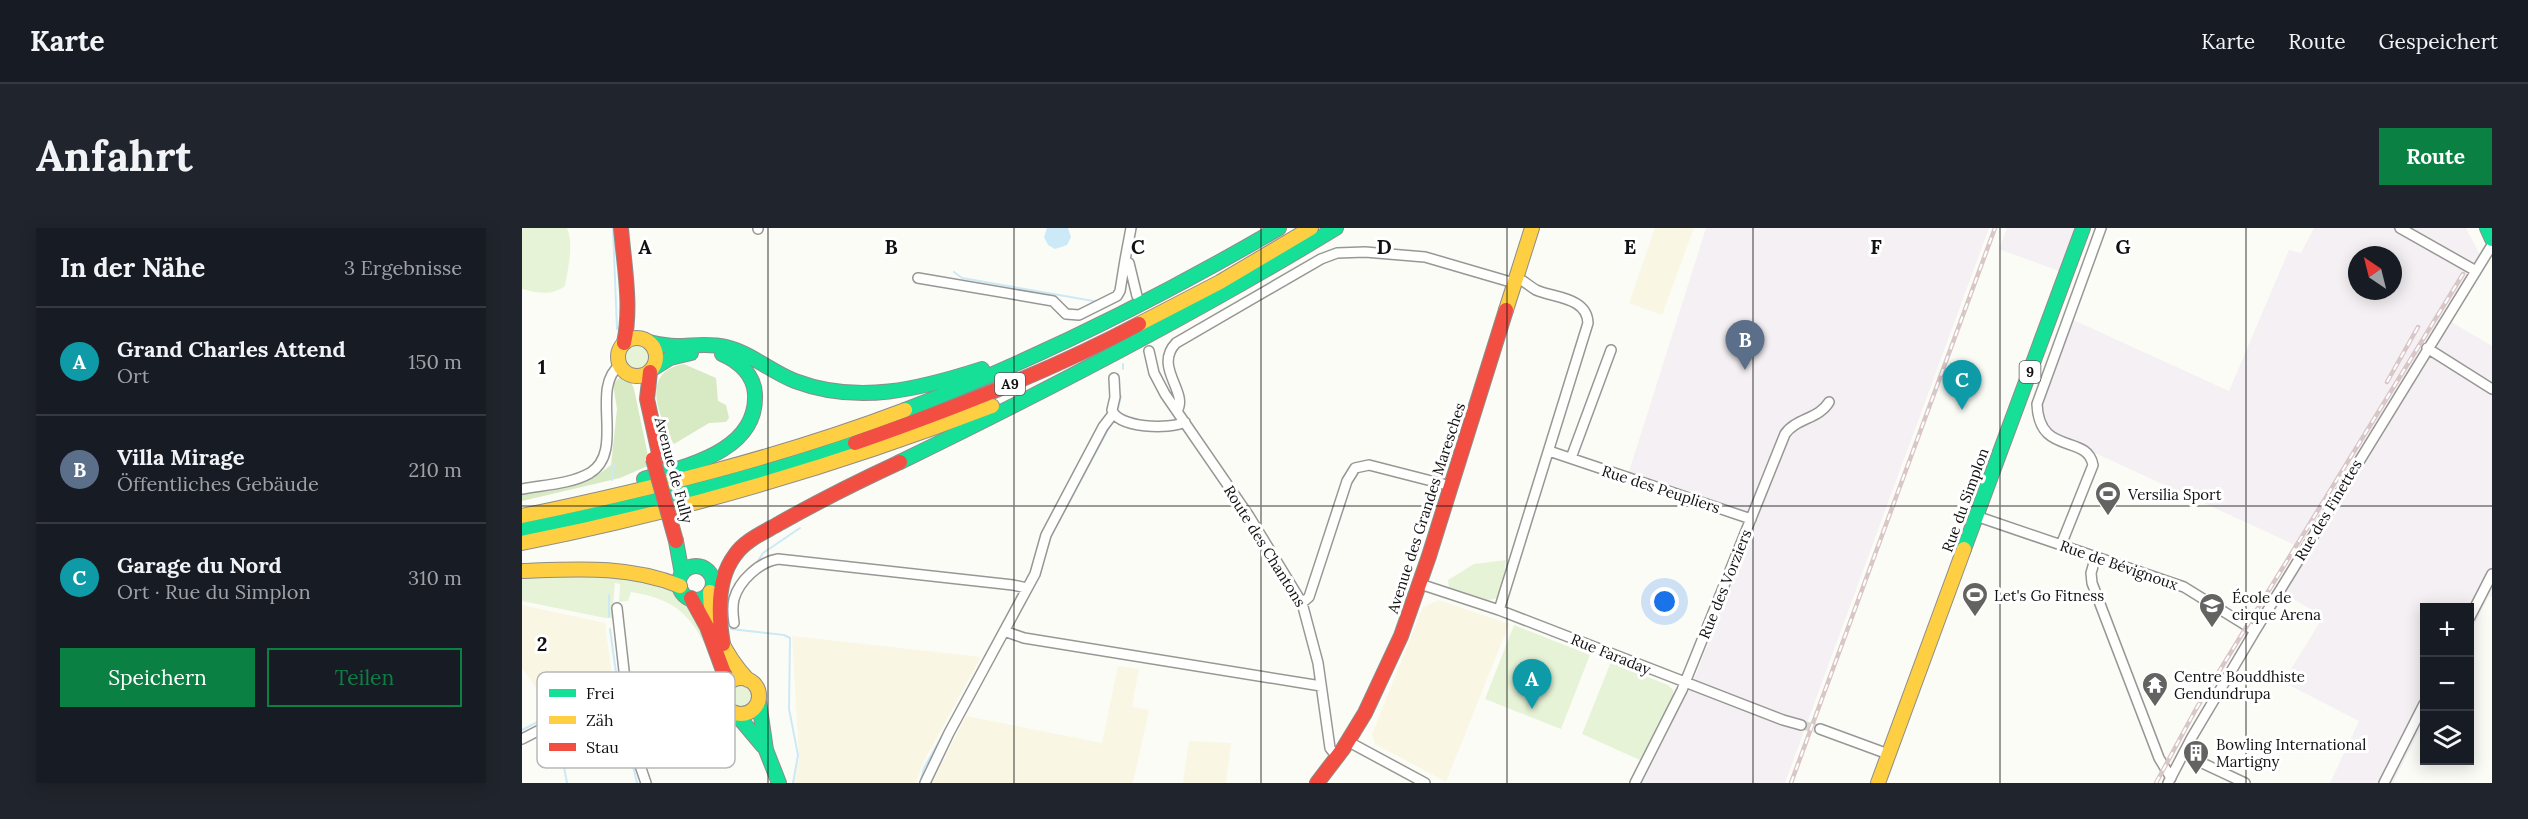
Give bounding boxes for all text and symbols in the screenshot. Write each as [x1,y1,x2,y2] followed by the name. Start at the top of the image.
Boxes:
[30,23,105,59] text: Karte
[2201,28,2255,55] text: Karte
[2288,28,2346,55] text: Route
[2379,28,2498,55] text: Gespeichert
[2379,128,2492,185] button: Route
[36,129,193,183] text: Anfahrt
[638,234,652,259] text: A
[884,234,898,259] text: B
[1131,234,1145,259] text: C
[1376,234,1392,259] text: D
[1624,234,1636,259] text: E
[1870,234,1882,259] text: F
[2115,234,2131,259] text: G
[2348,246,2402,300] north arrow
[60,251,205,284] text: In der Nähe
[344,255,462,280] text: 3 Ergebnisse
[1726,320,1764,370] pin: B
[117,335,346,363] text: Grand Charles Attend
[73,349,86,374] text: A
[408,349,462,374] text: 150 m
[538,354,546,379] text: 1
[1942,360,1982,410] pin: C
[2020,361,2040,383] road number: 9
[117,363,149,388] text: Ort
[995,373,1025,395] road number: A9
[1383,400,1469,617] street label: Avenue des Grandes Maresches
[650,414,697,525] street label: Avenue de Fully
[117,443,245,471] text: Villa Mirage
[1937,445,1993,555] street label: Rue du Simplon
[2290,456,2366,564] street label: Rue des Finettes
[73,457,86,482] text: B
[408,457,462,482] text: 210 m
[1599,461,1723,517] street label: Rue des Peupliers
[117,471,319,496] text: Öffentliches Gebäude
[2093,479,2123,517] sports icon: Versilia Sport
[1220,482,1310,610] street label: Route des Chantons
[2127,485,2222,504] place label: Versilia Sport
[1694,526,1756,642] street label: Rue des Vorziers
[2057,536,2181,594] street label: Rue de Bévignoux
[117,551,282,579] text: Garage du Nord
[73,565,86,590] text: C
[408,565,462,590] text: 310 m
[117,579,311,604] text: Ort · Rue du Simplon
[1960,580,1990,618] sports icon: Let's Go Fitness
[1994,586,2104,605] place label: Let's Go Fitness
[1650,587,1679,616] your location
[2232,588,2321,624] place label: École de cirque Arena
[2197,591,2227,629] school or university icon: École de cirque Arena
[2420,603,2474,765] map controls
[2420,603,2474,657] button: +
[1568,629,1654,679] street label: Rue Faraday
[537,631,547,656] text: 2
[60,648,255,707] button: Speichern
[267,648,462,707] button: Teilen
[2420,657,2474,711] button: −
[1512,660,1552,709] pin: A
[2174,667,2305,703] place label: Centre Bouddhiste Gendundrupa
[2140,670,2170,708] temple icon: Centre Bouddhiste Gendundrupa
[537,672,735,768] legend
[586,683,615,703] text: Frei
[586,710,614,730] text: Zäh
[2420,711,2474,765] button: layers
[2216,735,2366,771] place label: Bowling International Martigny
[586,737,619,757] text: Stau
[2181,738,2211,776] building icon: Bowling International Martigny

